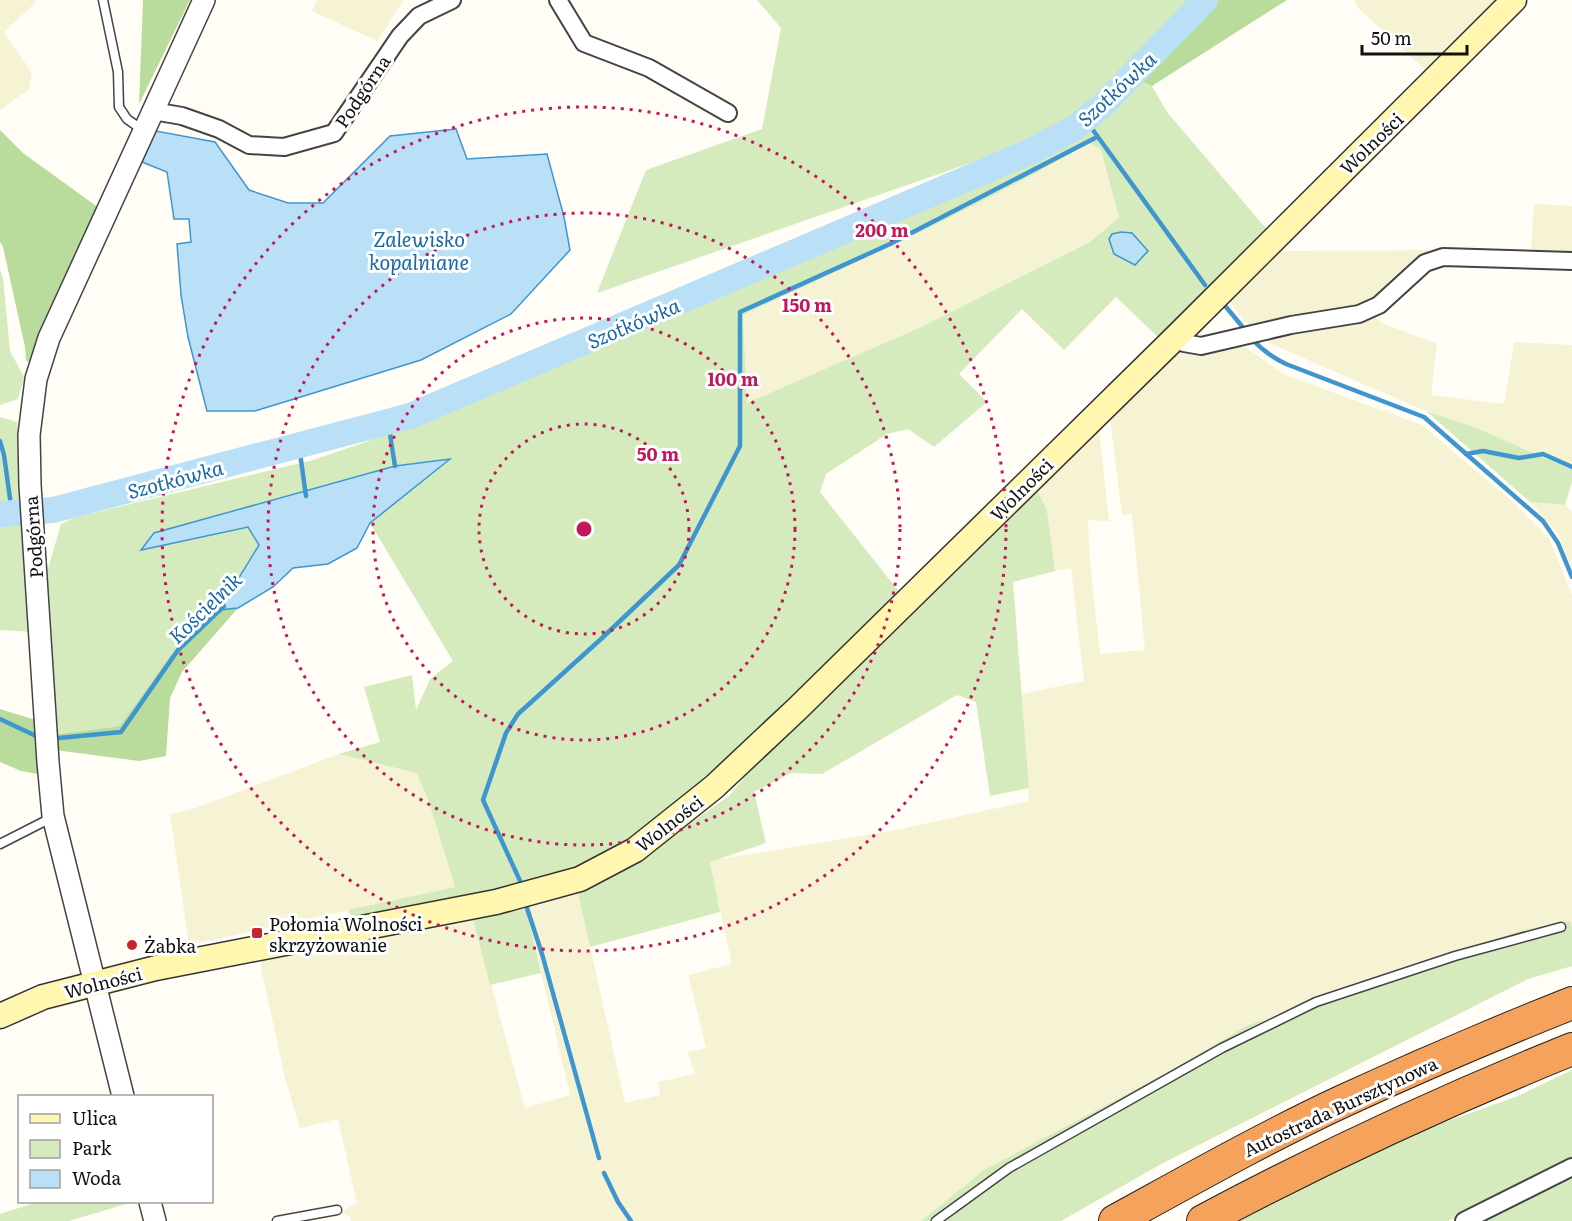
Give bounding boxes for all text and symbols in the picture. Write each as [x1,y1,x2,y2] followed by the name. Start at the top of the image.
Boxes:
[1362,18,1467,56] scale bar
[1371,24,1412,51] text: 50 m
[1070,43,1162,132] water label: Szotkówka
[328,49,396,133] street label: Podgórna
[1333,106,1409,180] street label: Wolności
[855,216,909,243] text: 200 m
[369,223,469,276] water label: Zalewisko kopalniane
[582,289,684,355] water label: Szotkówka
[782,291,832,318] text: 150 m
[707,365,759,392] text: 100 m
[637,440,679,467] text: 50 m
[124,451,227,505] water label: Szotkówka
[983,451,1059,527] street label: Wolności
[17,495,49,579] street label: Podgórna
[574,519,594,539] centre of rings
[161,564,247,650] water label: Kościelnik
[629,788,709,858] street label: Wolności
[269,910,423,958] place label: Połomia Wolności skrzyżowanie
[250,926,264,940] marker: Połomia Wolności skrzyżowanie
[144,932,197,959] place label: Żabka
[125,938,139,952] marker: Żabka
[61,959,145,1005] street label: Wolności
[1239,1049,1442,1163] street label: Autostrada Bursztynowa
[18,1095,213,1203] legend
[72,1104,118,1131] text: Ulica
[72,1134,113,1161] text: Park
[72,1164,122,1191] text: Woda

